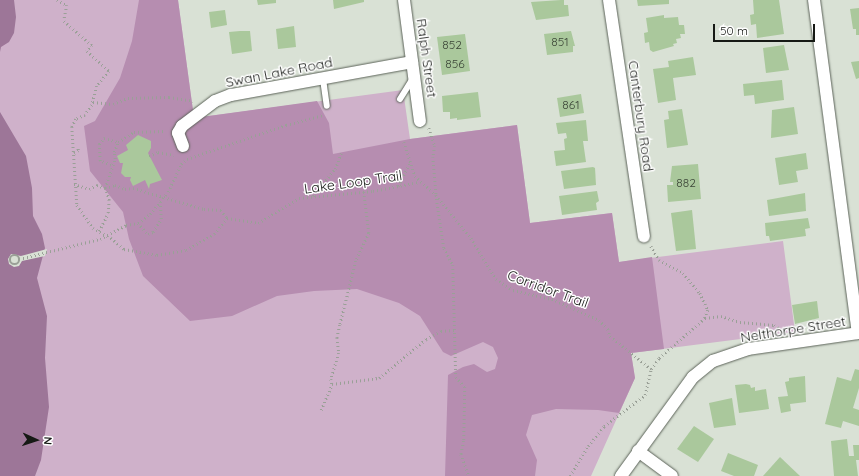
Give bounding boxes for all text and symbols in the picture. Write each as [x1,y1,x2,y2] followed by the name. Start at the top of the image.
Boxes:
[715,16,817,42] scale bar
[413,17,441,99] street label: Ralph Street
[720,23,748,38] text: 50 m
[551,35,569,49] house number: 851
[442,38,462,52] house number: 852
[224,53,334,91] street label: Swan Lake Road
[445,57,465,71] house number: 856
[625,59,657,173] street label: Canterbury Road
[562,98,580,112] house number: 861
[303,167,403,197] street label: Lake Loop Trail
[676,176,696,190] house number: 882
[505,267,591,311] street label: Corridor Trail
[739,312,847,346] street label: Nelthorpe Street
[16,420,56,460] north arrow
[41,436,55,445] text: N

